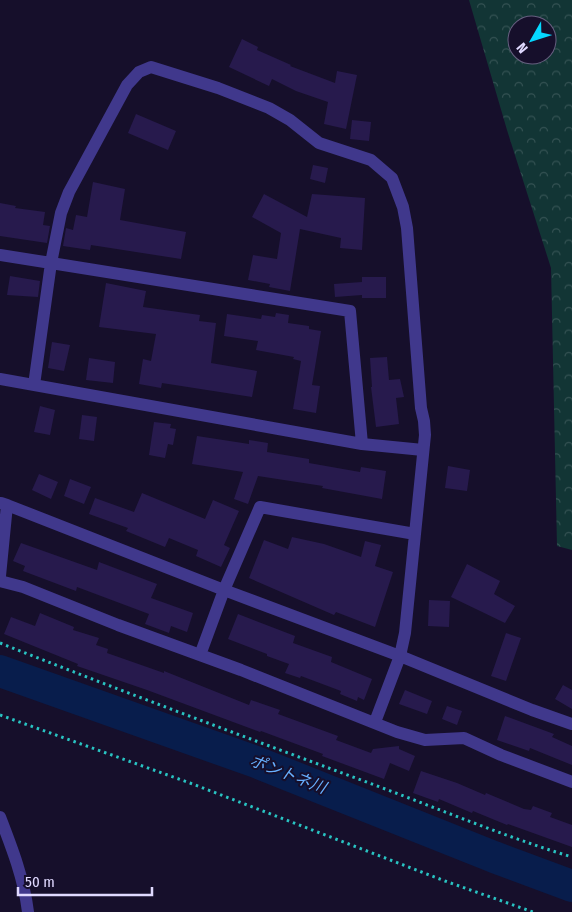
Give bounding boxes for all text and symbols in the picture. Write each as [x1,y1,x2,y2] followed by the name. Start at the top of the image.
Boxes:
[507,15,557,65] north arrow
[513,39,532,56] text: N
[247,751,331,798] water label: ポントネ川
[18,864,151,896] scale bar
[25,873,55,891] text: 50 m

